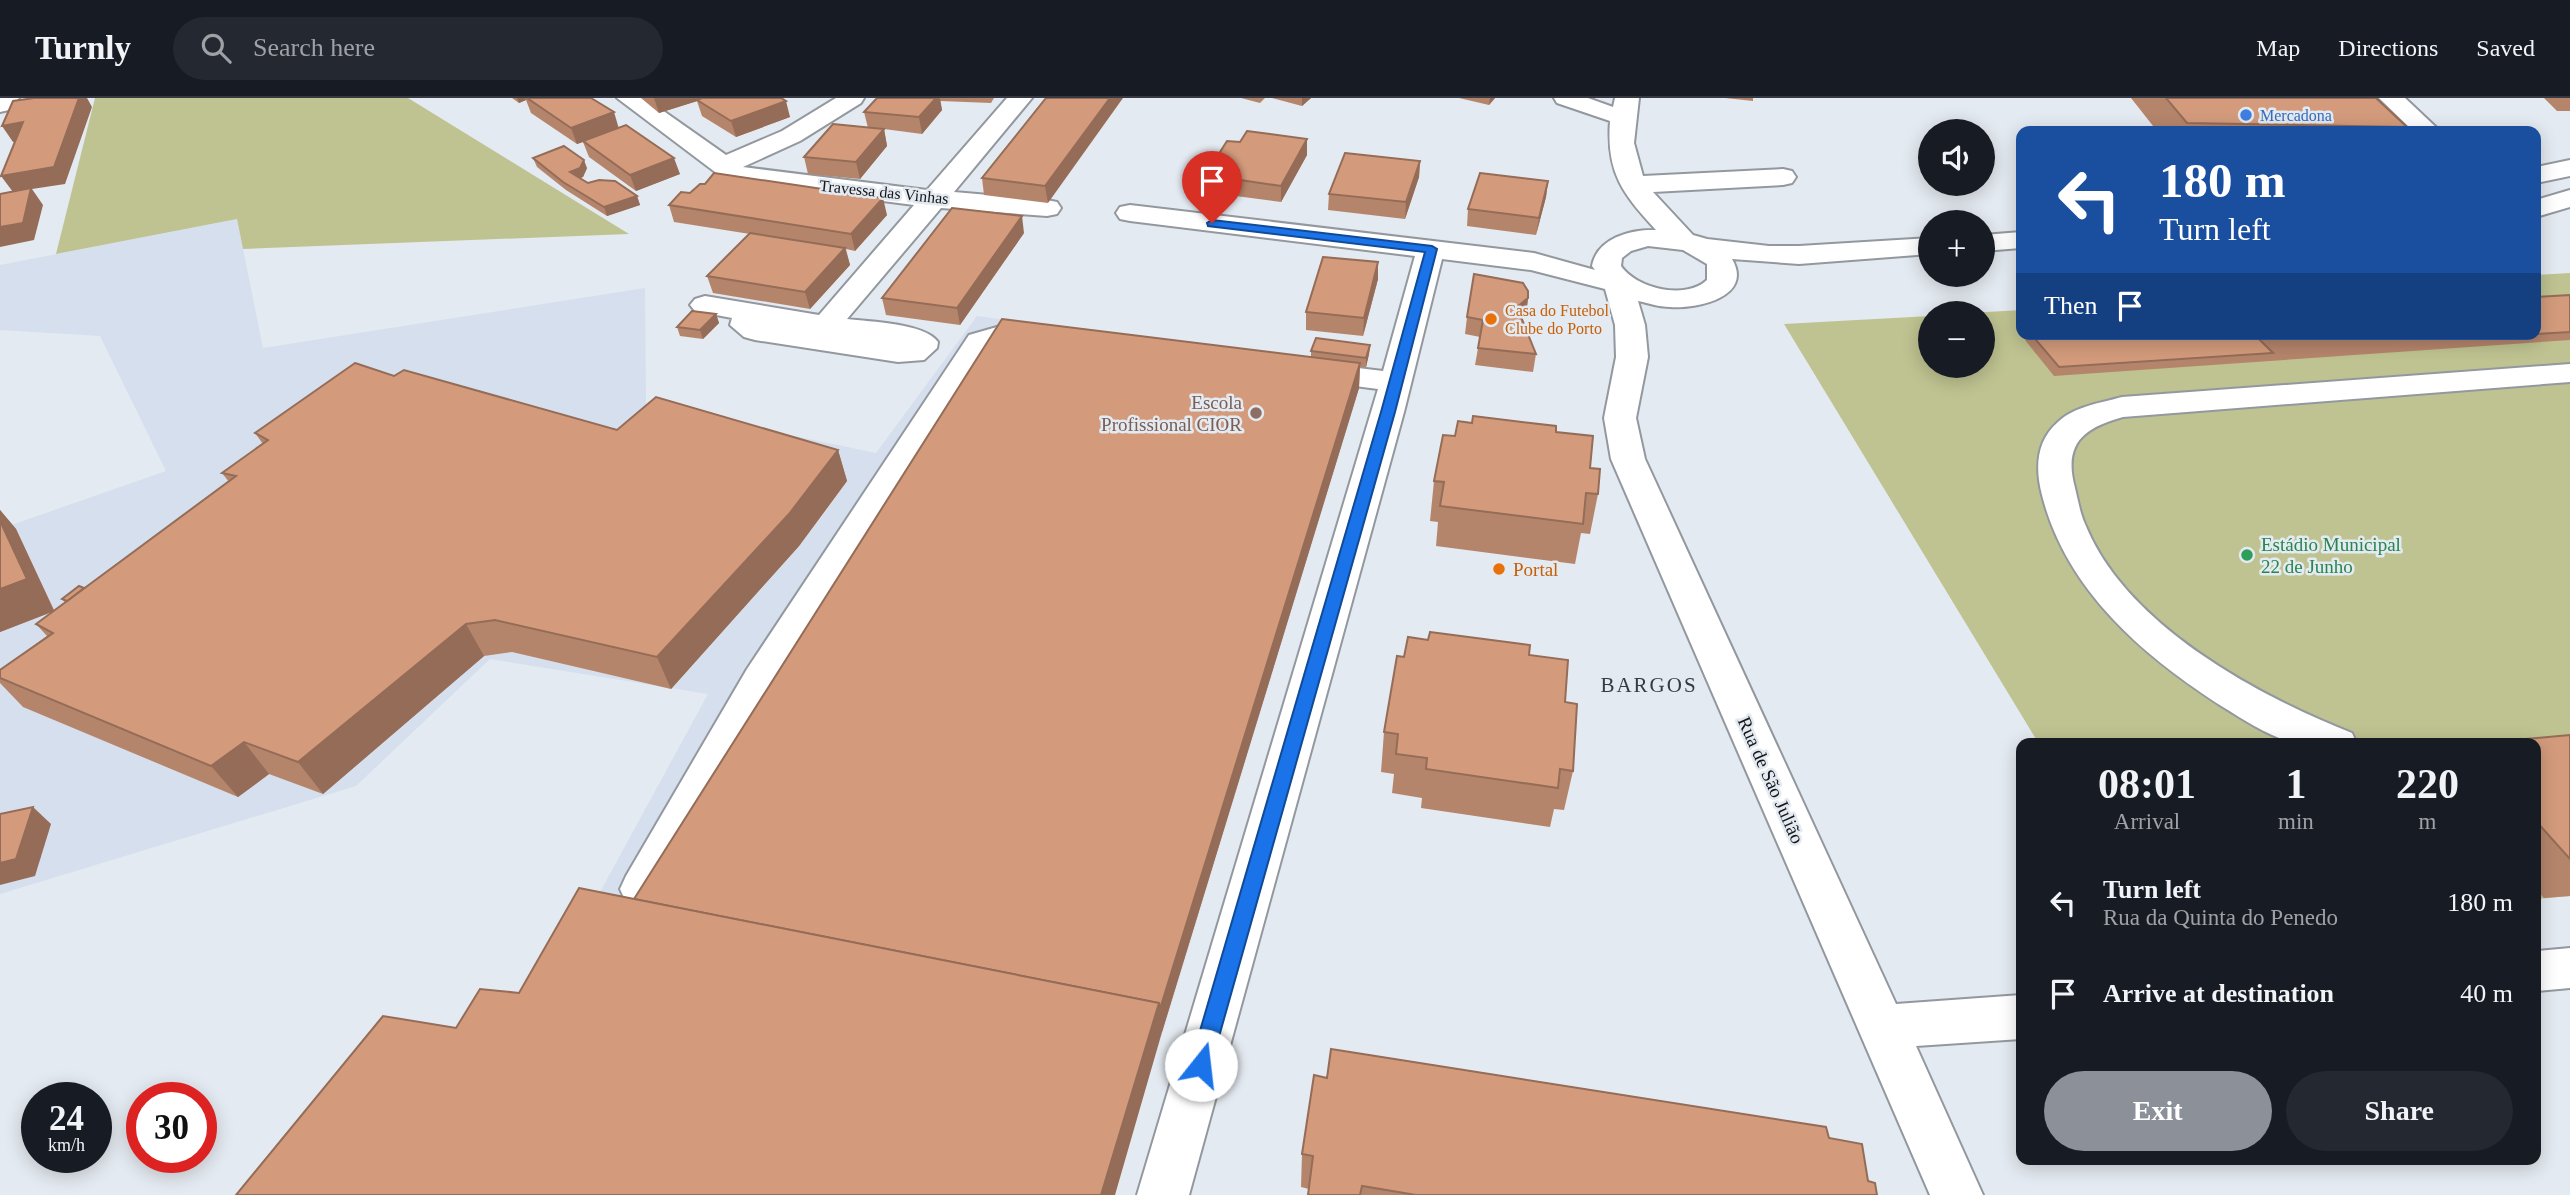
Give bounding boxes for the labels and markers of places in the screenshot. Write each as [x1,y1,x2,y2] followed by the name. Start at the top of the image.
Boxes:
[2238,107,2254,123] marker: Mercadona
[2260,107,2332,124] place label: Mercadona
[1182,151,1242,223] pin
[1505,302,1610,337] place label: Casa do Futebol Clube do Porto
[1483,311,1499,327] marker: Casa do Futebol Clube do Porto
[1101,392,1243,435] place label: Escola Profissional CIOR
[1248,405,1264,421] marker: Escola Profissional CIOR
[2261,534,2401,577] place label: Estádio Municipal 22 de Junho
[2239,547,2255,563] marker: Estádio Municipal 22 de Junho
[1513,559,1558,580] place label: Portal
[1491,561,1507,577] marker: Portal

